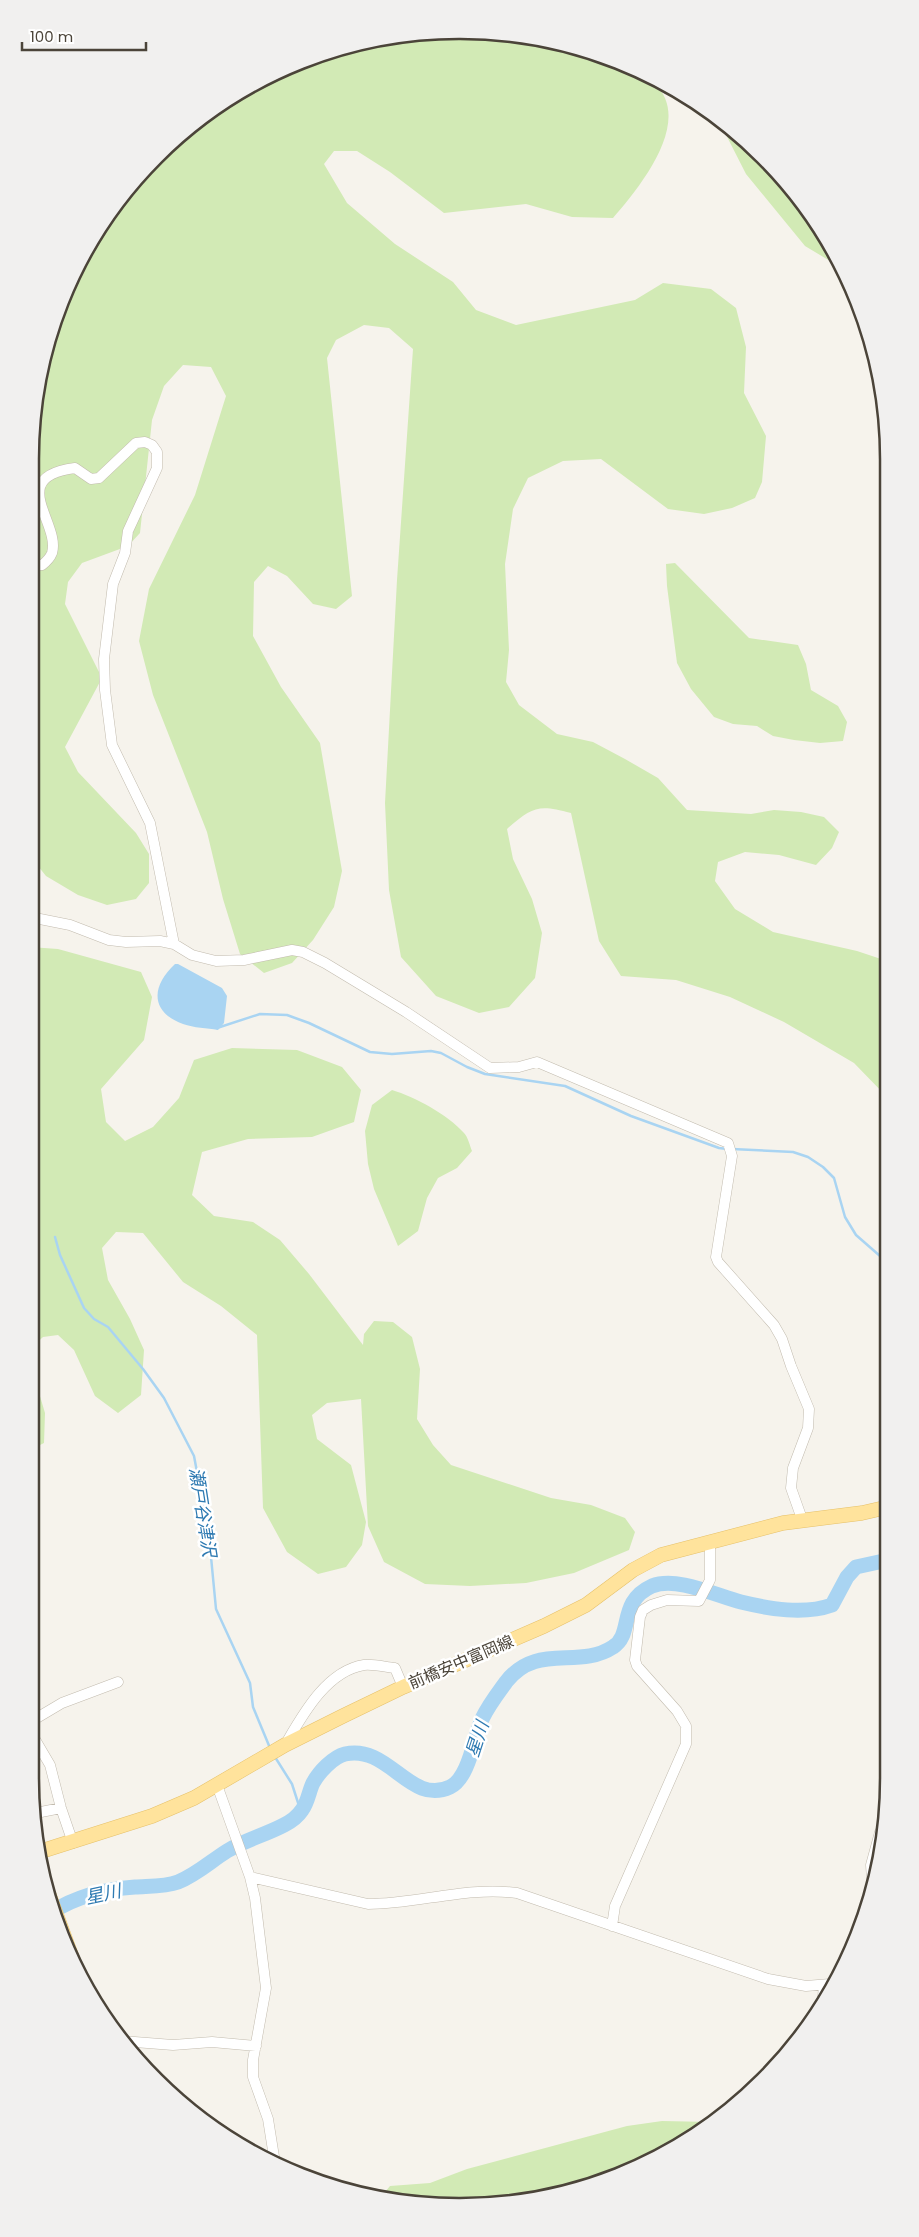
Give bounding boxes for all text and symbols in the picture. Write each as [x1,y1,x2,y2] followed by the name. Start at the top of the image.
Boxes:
[22,20,146,52] scale bar
[30,26,73,47] text: 100 m
[184,1466,223,1560] water label: 瀬戸谷津沢
[405,1630,517,1694] street label: 前橋安中富岡線
[460,1716,495,1760] water label: 星川
[83,1878,125,1910] water label: 星川

